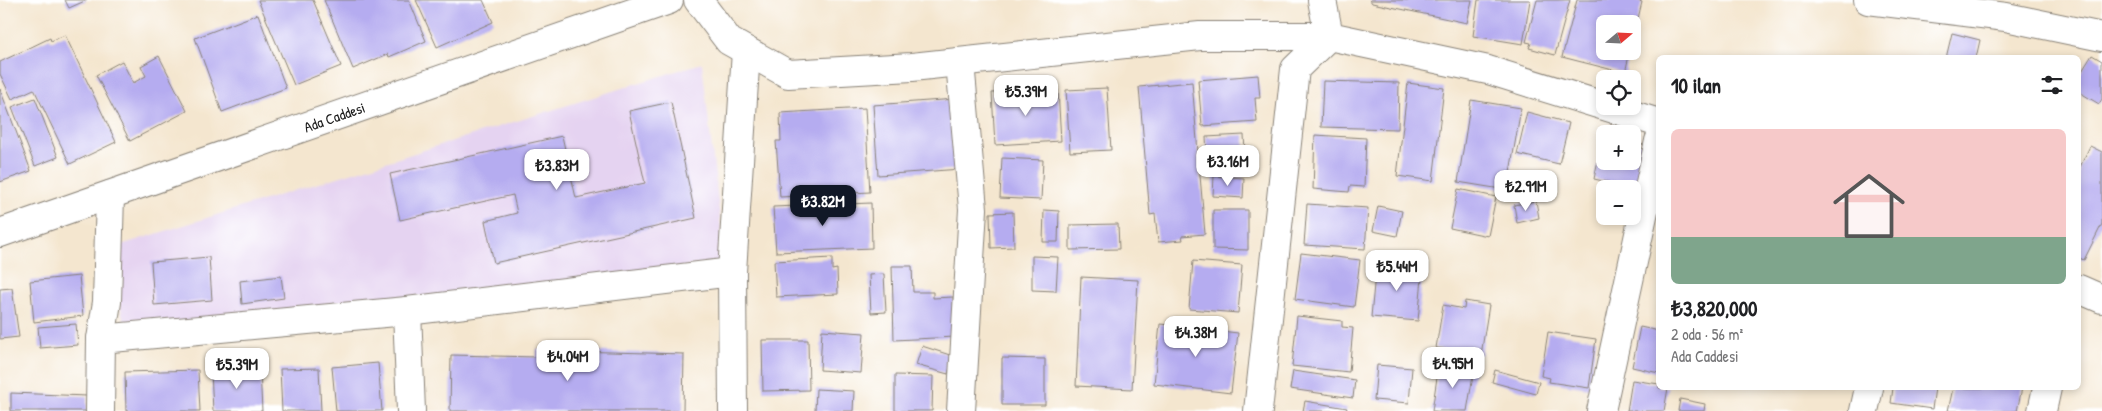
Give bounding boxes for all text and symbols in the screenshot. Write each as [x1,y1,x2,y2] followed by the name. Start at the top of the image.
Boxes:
[1596,15,1641,60] north arrow
[1596,15,1641,225] map controls
[1596,70,1641,115] button: locate
[1671,71,1721,100] text: 10 ilan
[2038,71,2066,99] icon: filters
[985,74,1067,117] pin: ₺5.39M
[1005,80,1047,102] text: ₺5.39M
[301,96,368,137] street label: Ada Caddesi
[1596,125,1641,170] button: +
[1187,144,1269,187] pin: ₺3.16M
[516,148,598,191] pin: ₺3.83M
[1207,150,1249,172] text: ₺3.16M
[535,154,579,176] text: ₺3.83M
[1824,161,1914,251] icon: home
[1485,170,1567,212] pin: ₺2.91M
[1505,175,1547,197] text: ₺2.91M
[1596,180,1641,225] button: −
[782,184,864,227] pin: ₺3.82M
[801,190,845,212] text: ₺3.82M
[1356,250,1438,292] pin: ₺5.44M
[1377,255,1417,277] text: ₺5.44M
[1671,294,1757,323] text: ₺3,820,000
[1155,316,1237,358] pin: ₺4.38M
[1175,321,1217,343] text: ₺4.38M
[1671,323,1743,345] text: 2 oda · 56 m²
[527,340,609,382] pin: ₺4.04M
[547,345,589,367] text: ₺4.04M
[1671,345,1739,367] text: Ada Caddesi
[1412,346,1494,389] pin: ₺4.95M
[196,348,278,390] pin: ₺5.39M
[1433,352,1473,374] text: ₺4.95M
[216,353,258,375] text: ₺5.39M

